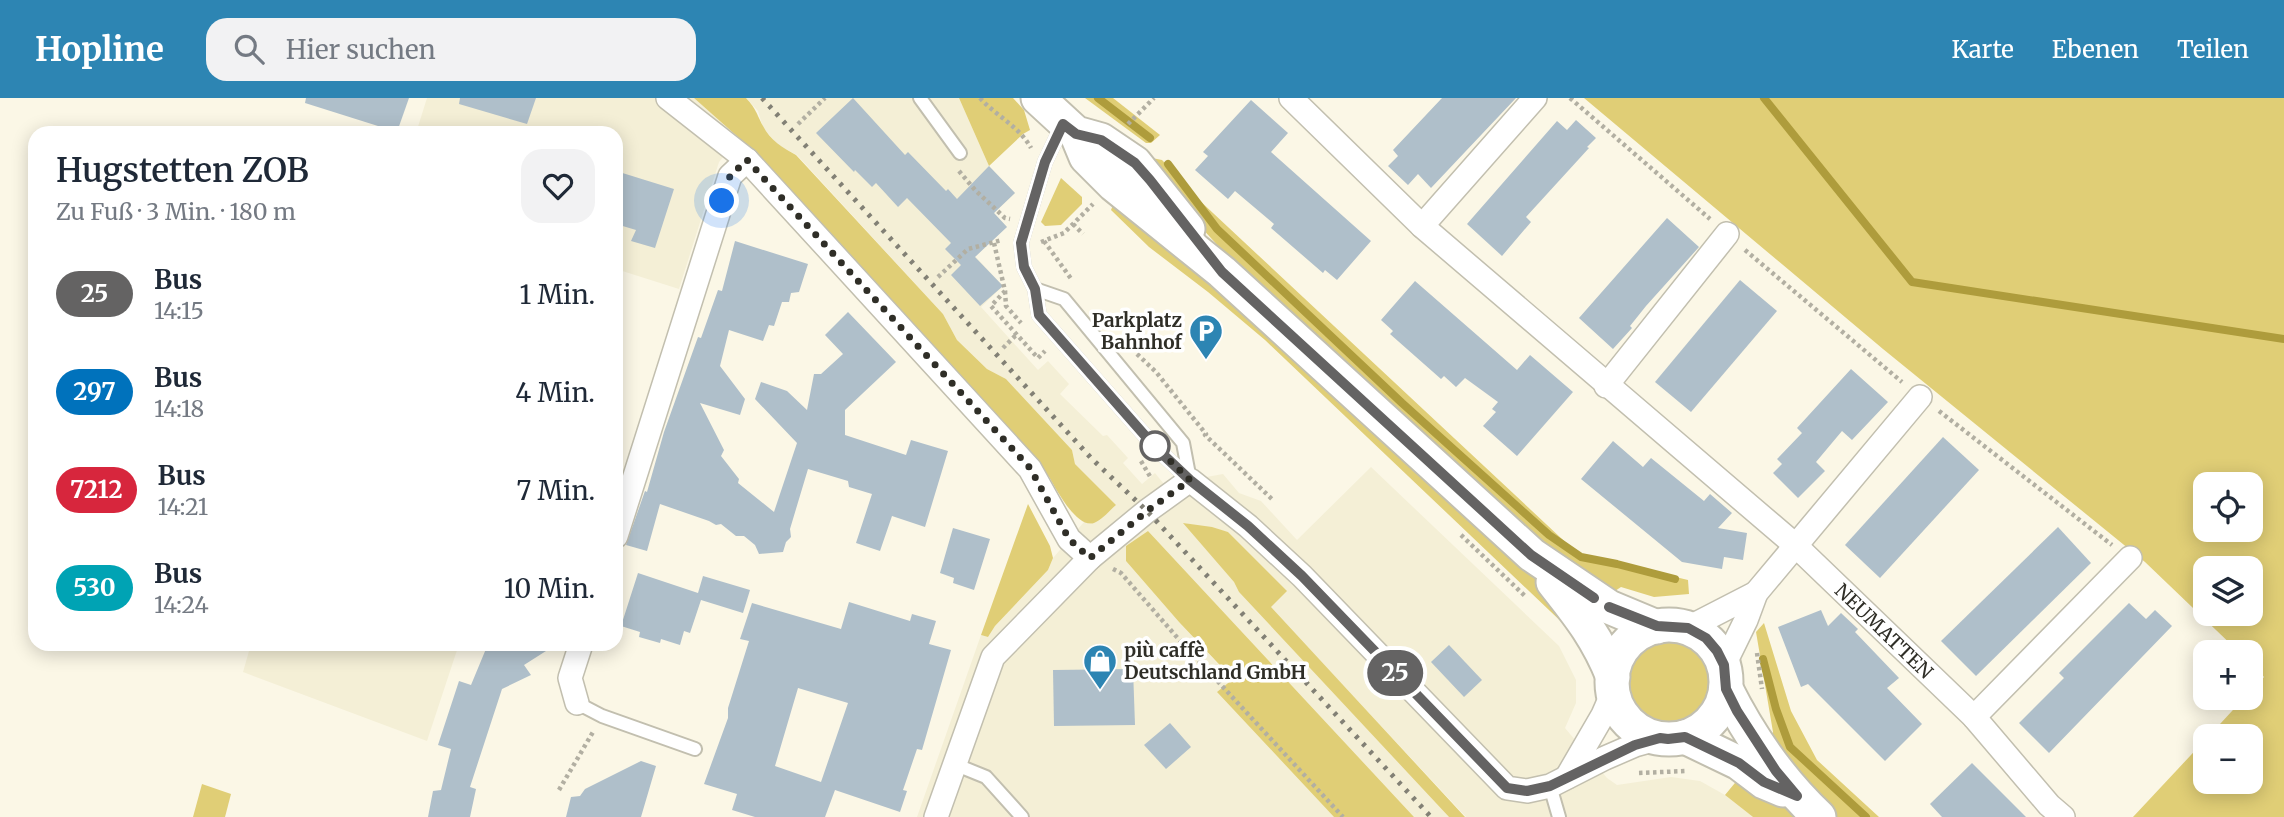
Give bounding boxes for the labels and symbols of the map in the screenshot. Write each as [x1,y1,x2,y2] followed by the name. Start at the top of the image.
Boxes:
[704,183,739,218] your location
[1092,308,1183,354] place label: Parkplatz Bahnhof
[1187,312,1225,361] parking icon: Parkplatz Bahnhof
[1140,431,1170,461] unlabelled marker
[1830,578,1938,684] street label: NEUMATTEN
[1124,638,1306,684] place label: più caffè Deutschland GmbH
[1081,642,1119,691] shop icon: più caffè Deutschland GmbH
[1364,650,1426,696] line badge: 25

